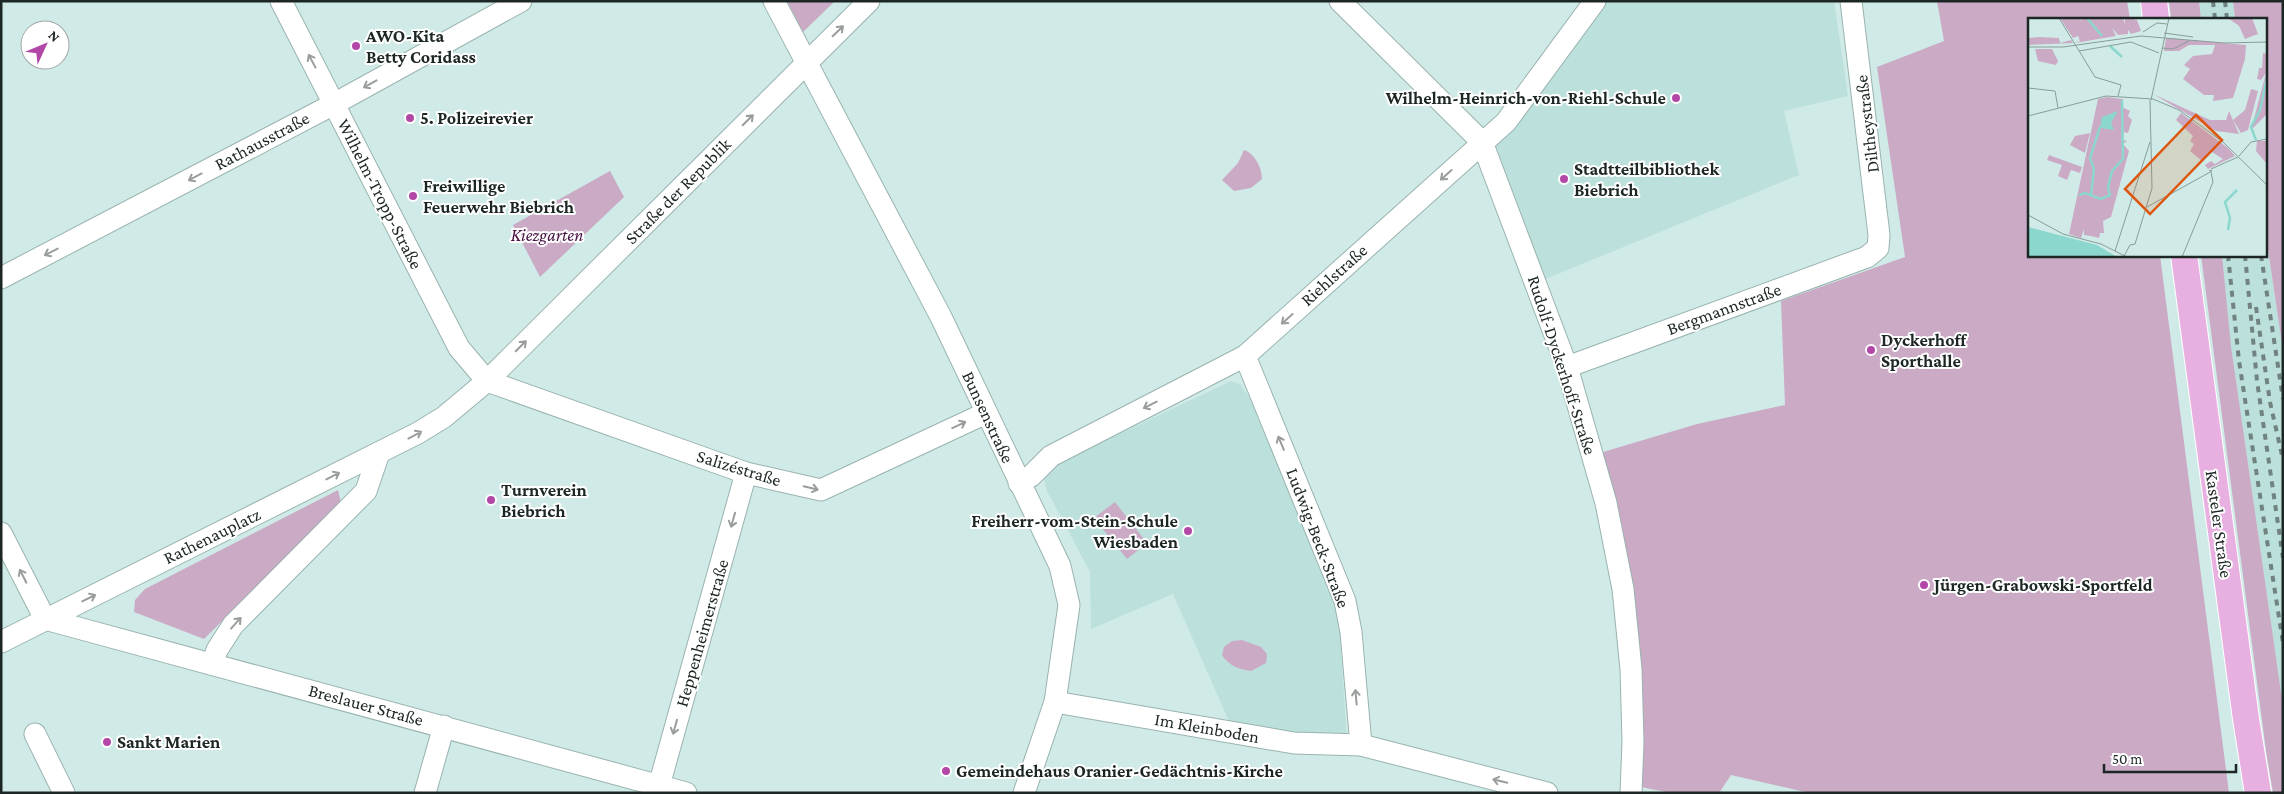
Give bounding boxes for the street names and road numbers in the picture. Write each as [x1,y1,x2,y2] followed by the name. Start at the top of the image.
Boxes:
[1851,74,1883,174] street label: Diltheystraße
[211,108,313,174] street label: Rathausstraße
[333,116,427,272] street label: Wilhelm-Tropp-Straße
[621,134,735,248] street label: Straße der Republik
[1297,240,1371,310] street label: Riehlstraße
[1524,273,1600,457] street label: Rudolf-Dyckerhoff-Straße
[1664,279,1784,339] street label: Bergmannstraße
[958,368,1018,466] street label: Bunsenstraße
[694,446,784,490] street label: Salizéstraße
[1282,465,1354,611] street label: Ludwig-Beck-Straße
[2202,469,2236,579] street label: Kasteler Straße
[160,504,264,568] street label: Rathenauplatz
[671,557,733,709] street label: Heppenheimerstraße
[307,680,426,730] street label: Breslauer Straße
[1153,709,1261,747] street label: Im Kleinboden

